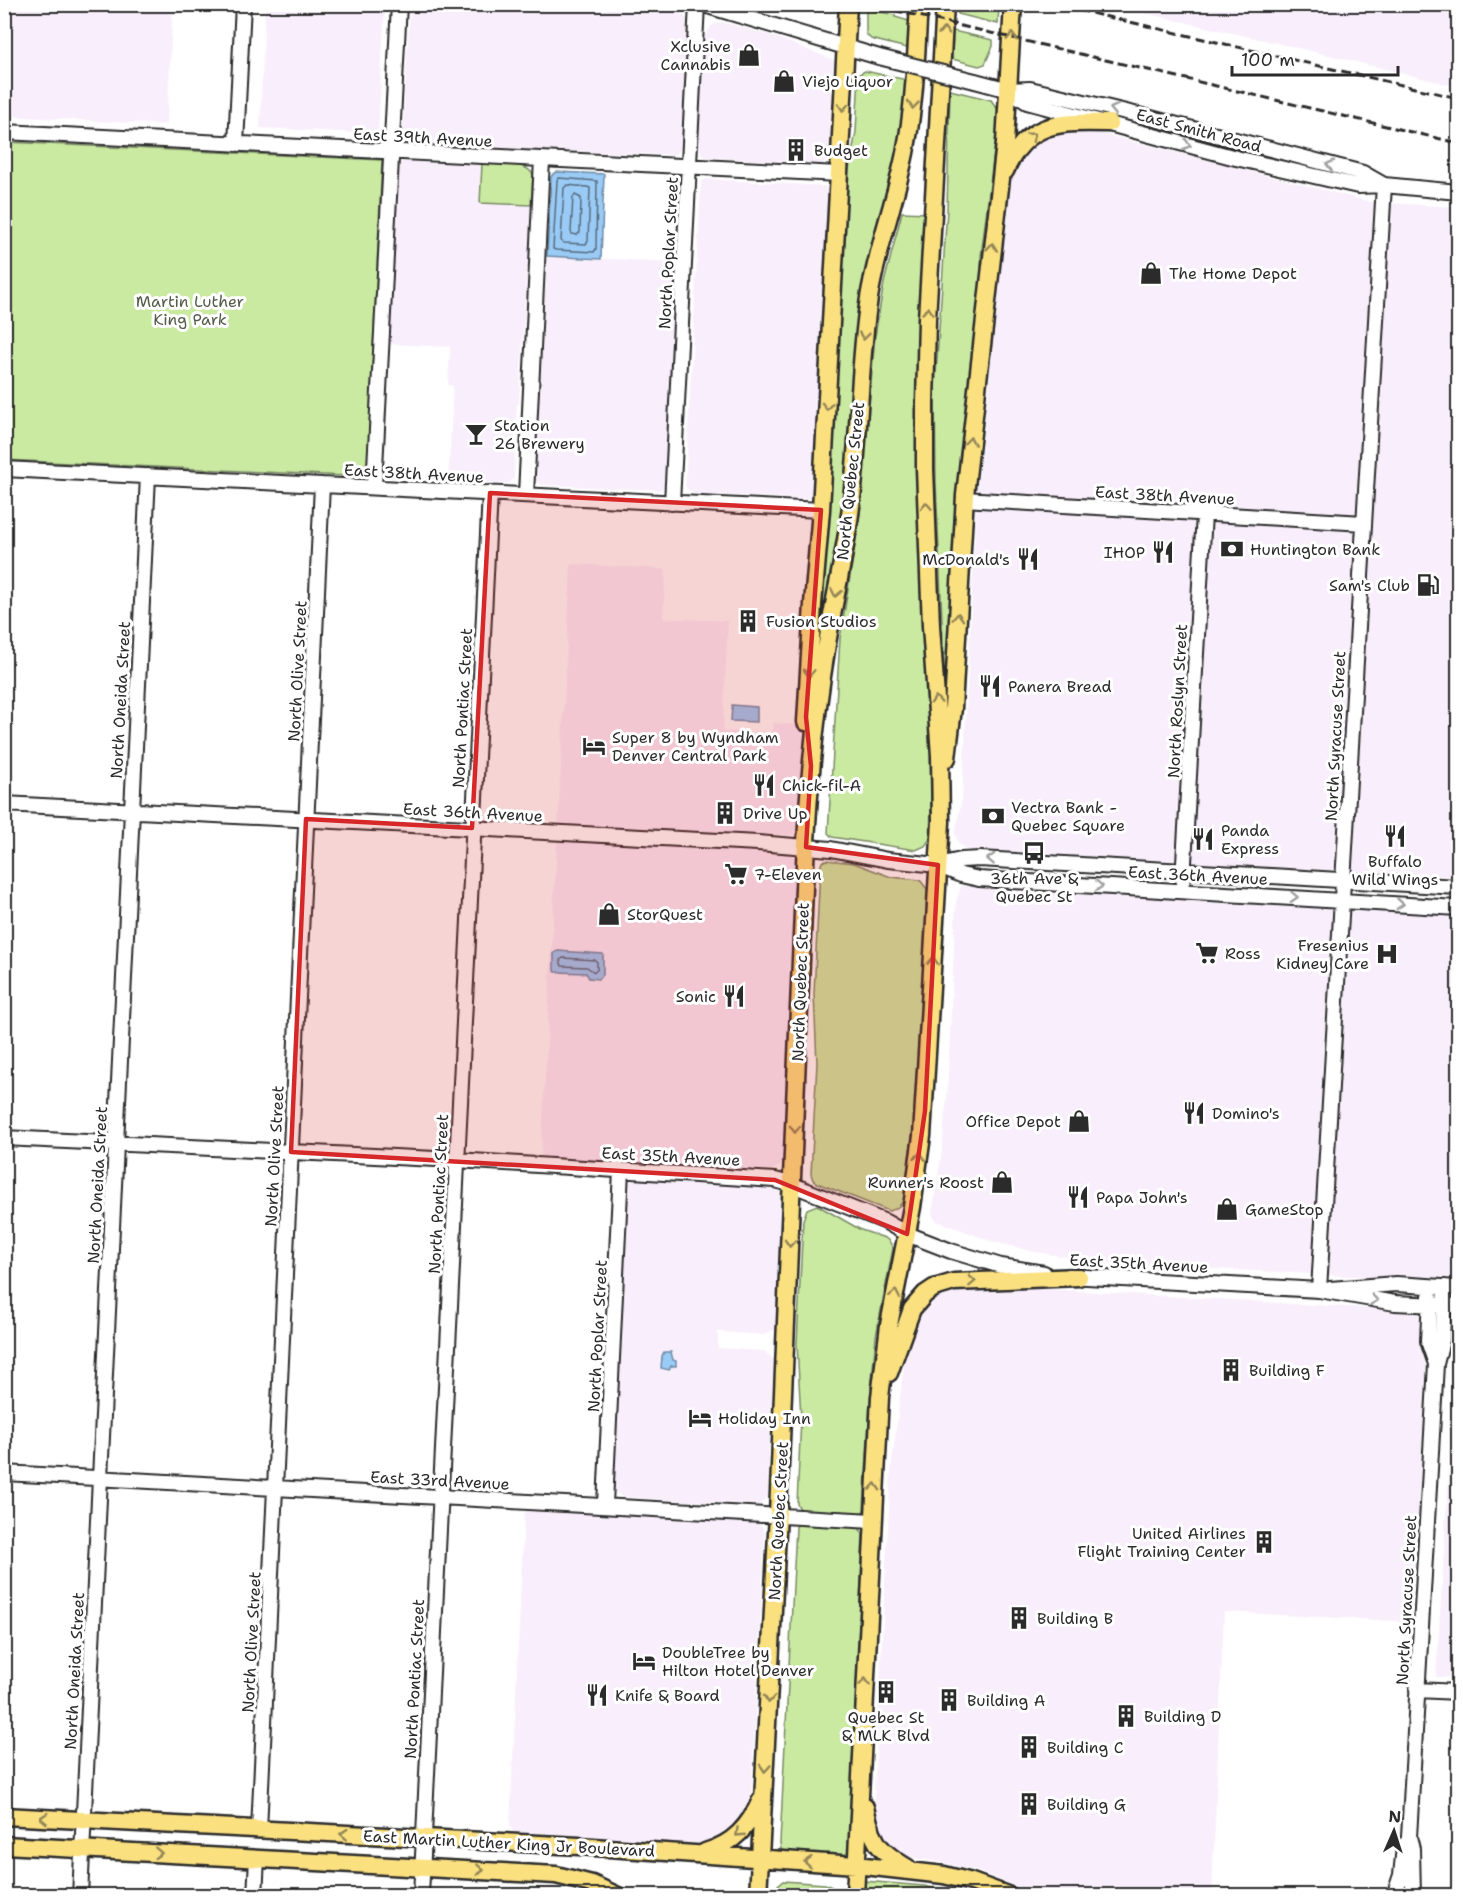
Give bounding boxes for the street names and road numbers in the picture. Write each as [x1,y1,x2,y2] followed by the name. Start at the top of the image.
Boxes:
[1134,104,1264,157] street label: East Smith Road
[353,123,493,152] street label: East 39th Avenue
[654,176,683,330] street label: North Poplar Street
[832,401,869,561] street label: North Quebec Street
[344,459,484,488] street label: East 38th Avenue
[1095,481,1235,510] street label: East 38th Avenue
[283,600,312,742] street label: North Olive Street
[106,621,135,779] street label: North Oneida Street
[1163,623,1192,779] street label: North Roslyn Street
[448,627,477,789] street label: North Pontiac Street
[1321,650,1350,822] street label: North Syracuse Street
[403,798,543,827] street label: East 36th Avenue
[1128,861,1268,890] street label: East 36th Avenue
[787,902,814,1062] street label: North Quebec Street
[260,1085,289,1227] street label: North Olive Street
[83,1106,112,1264] street label: North Oneida Street
[424,1113,453,1275] street label: North Pontiac Street
[601,1142,741,1171] street label: East 35th Avenue
[1069,1249,1209,1278] street label: East 35th Avenue
[583,1259,612,1413] street label: North Poplar Street
[764,1441,793,1601] street label: North Quebec Street
[370,1466,510,1495] street label: East 33rd Avenue
[1392,1514,1421,1686] street label: North Syracuse Street
[237,1571,266,1713] street label: North Olive Street
[60,1592,89,1750] street label: North Oneida Street
[400,1598,429,1760] street label: North Pontiac Street
[363,1825,655,1862] street label: East Martin Luther King Jr Boulevard

